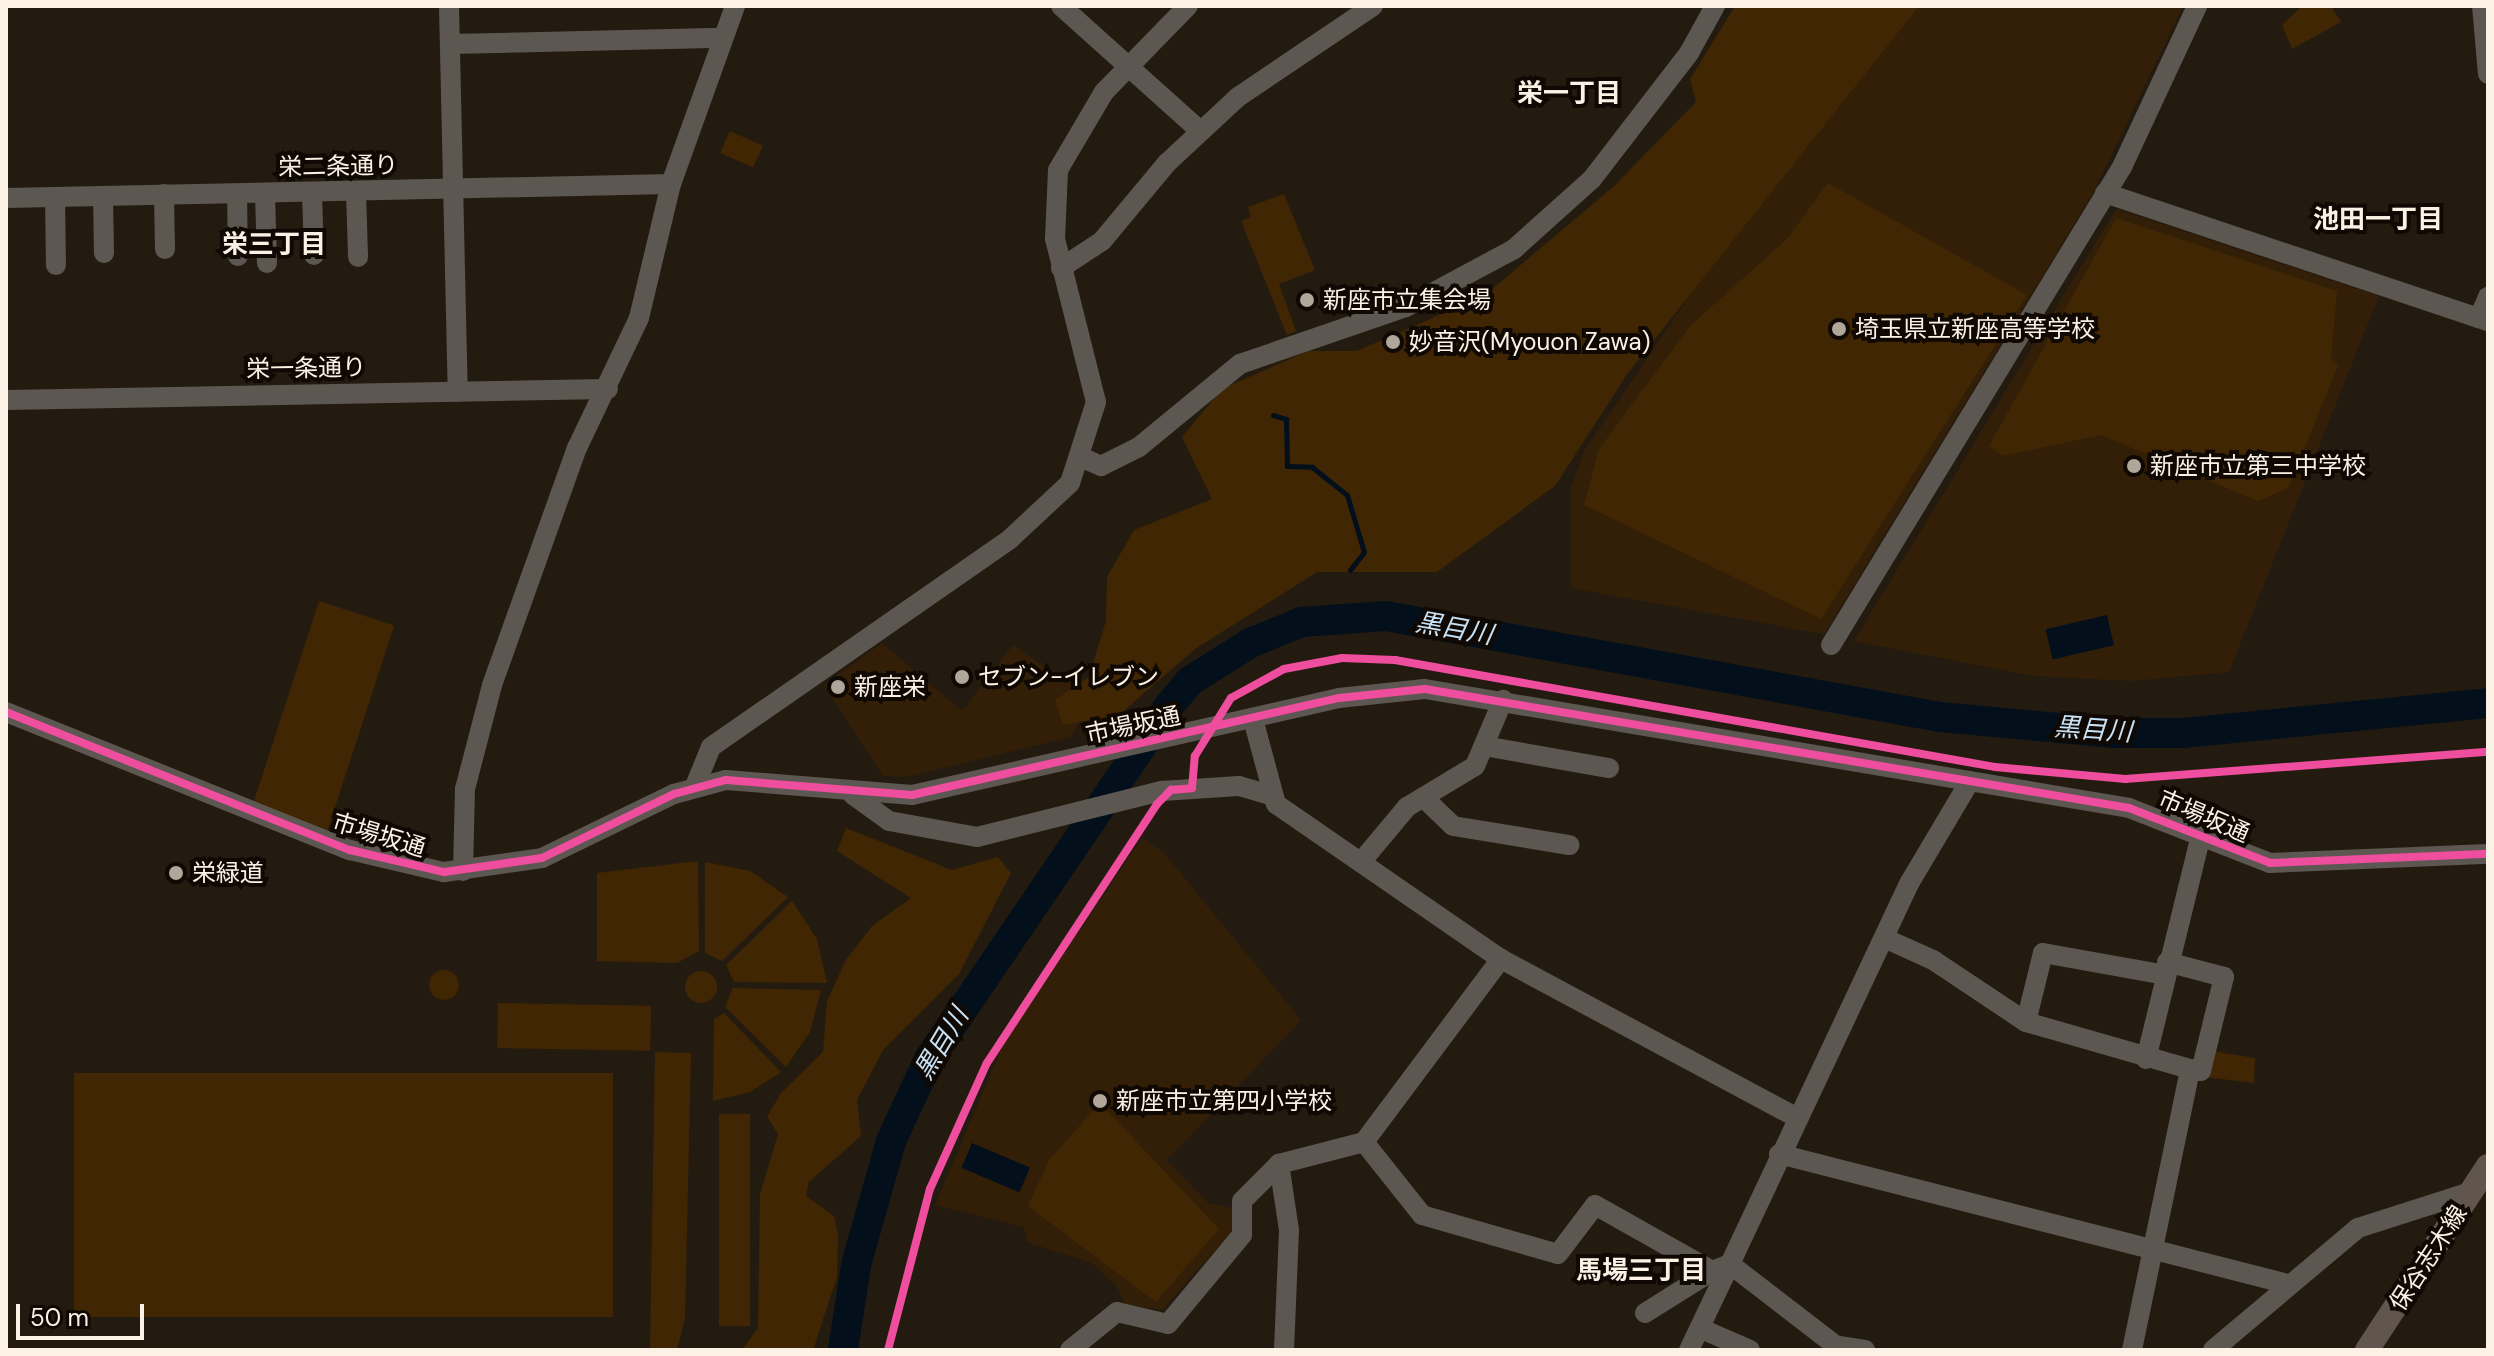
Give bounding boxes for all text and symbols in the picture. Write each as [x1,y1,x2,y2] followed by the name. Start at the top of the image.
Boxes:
[1517,78,1621,110] district label: 栄一丁目
[278,151,398,181] street label: 栄二条通り
[2313,204,2443,236] district label: 池田一丁目
[222,229,326,261] district label: 栄三丁目
[1323,286,1491,314] place label: 新座市立集会場
[1298,291,1316,309] marker: 新座市立集会場
[1855,315,2095,343] place label: 埼玉県立新座高等学校
[1830,320,1848,338] marker: 埼玉県立新座高等学校
[1409,328,1650,356] place label: 妙音沢(Myouon Zawa)
[1384,333,1402,351] marker: 妙音沢(Myouon Zawa)
[246,353,366,383] street label: 栄一条通り
[2150,452,2366,480] place label: 新座市立第三中学校
[2125,457,2143,475] marker: 新座市立第三中学校
[1413,607,1495,651] water label: 黒目川
[978,663,1159,691] place label: セブン-イレブン
[953,668,971,686] marker: セブン-イレブン
[854,673,926,701] place label: 新座栄
[829,678,847,696] marker: 新座栄
[1083,701,1183,749] street label: 市場坂通
[2053,712,2133,748] water label: 黒目川
[2154,784,2254,848] street label: 市場坂通
[329,807,429,863] street label: 市場坂通
[192,859,264,887] place label: 栄緑道
[167,864,185,882] marker: 栄緑道
[909,1003,975,1085] water label: 黒目川
[1116,1087,1332,1115] place label: 新座市立第四小学校
[1091,1092,1109,1110] marker: 新座市立第四小学校
[2383,1200,2473,1316] street label: 保谷志木線
[1576,1255,1706,1287] district label: 馬場三丁目
[20,1288,148,1338] scale bar
[30,1302,89,1333] text: 50 m

